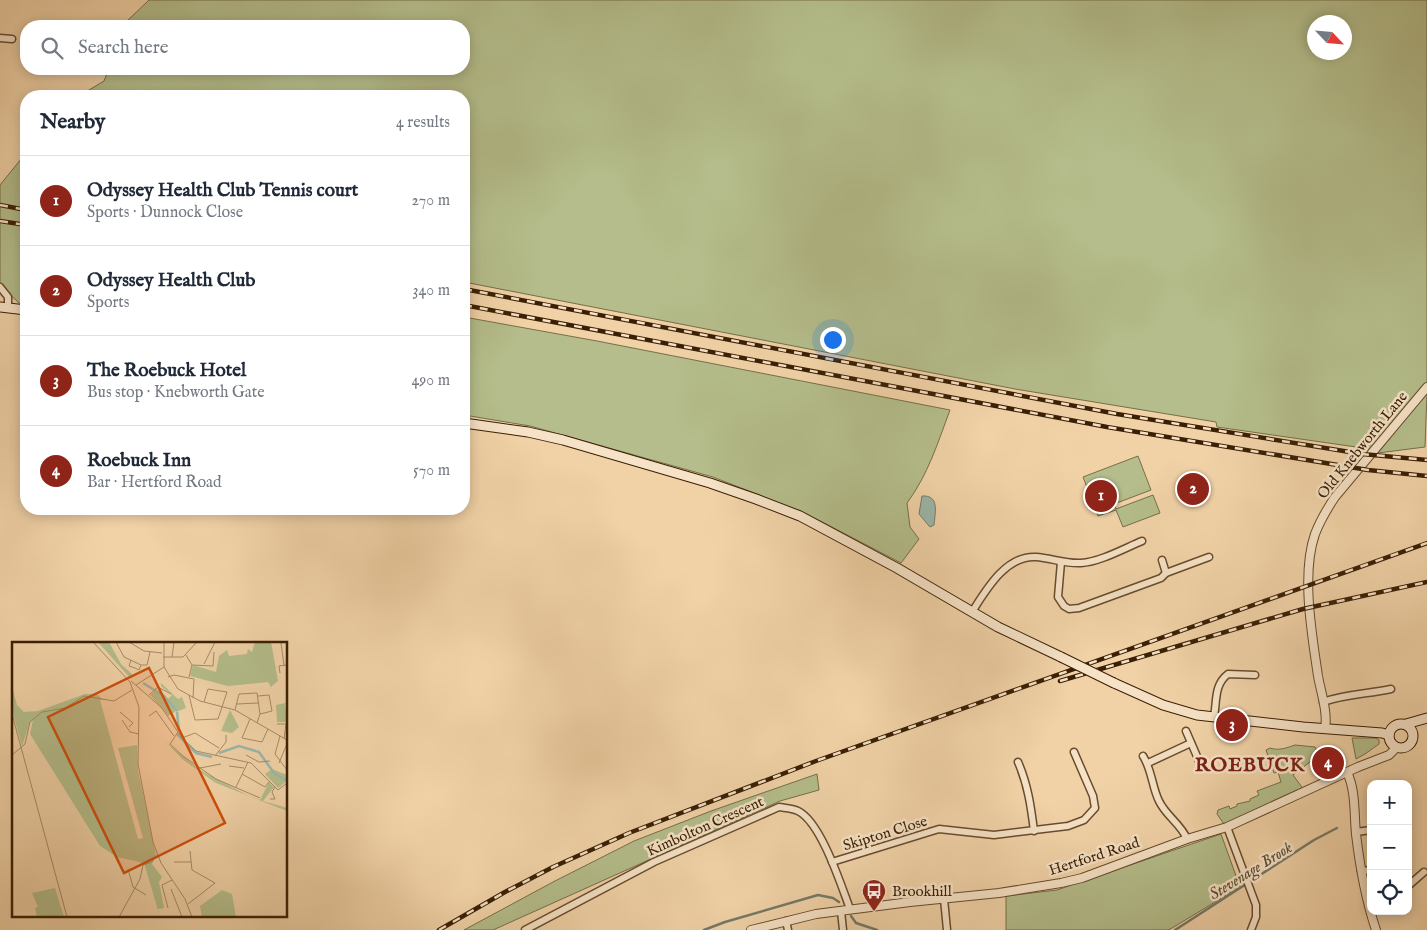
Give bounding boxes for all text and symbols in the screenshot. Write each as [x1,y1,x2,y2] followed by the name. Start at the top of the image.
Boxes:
[1307,15,1352,60] north arrow
[20,20,470,75] search box
[38,34,66,62] icon: search
[78,36,169,60] text: Search here
[40,109,105,136] text: Nearby
[396,113,450,133] text: 4 results
[87,179,358,203] text: Odyssey Health Club Tennis court
[53,191,59,211] text: 1
[411,191,450,211] text: 270 m
[87,203,243,223] text: Sports · Dunnock Close
[87,269,255,293] text: Odyssey Health Club
[52,281,60,301] text: 2
[412,281,450,301] text: 340 m
[87,293,129,313] text: Sports
[820,327,846,353] your location
[87,359,246,383] text: The Roebuck Hotel
[53,371,59,391] text: 3
[411,371,450,391] text: 490 m
[87,383,265,403] text: Bus stop · Knebworth Gate
[1313,388,1412,503] street label: Old Knebworth Lane
[87,449,191,473] text: Roebuck Inn
[52,461,60,481] text: 4
[413,461,450,481] text: 570 m
[1177,470,1209,508] pin: 2
[87,473,221,493] text: Bar · Hertford Road
[1085,477,1117,515] pin: 1
[12,642,288,918] inset map
[1216,706,1248,744] pin: 3
[1312,744,1344,782] pin: 4
[1195,753,1306,778] district label: ROEBUCK
[1367,780,1412,915] map controls
[1367,780,1412,825] button: +
[644,792,766,861] street label: Kimbolton Crescent
[841,812,930,855] street label: Skipton Close
[1367,825,1412,870] button: −
[1046,833,1143,880] street label: Hertford Road
[1206,838,1297,905] water label: Stevenage Brook
[1367,870,1412,915] button: locate
[861,878,887,912] bus stop icon: Brookhill
[892,882,953,901] place label: Brookhill

